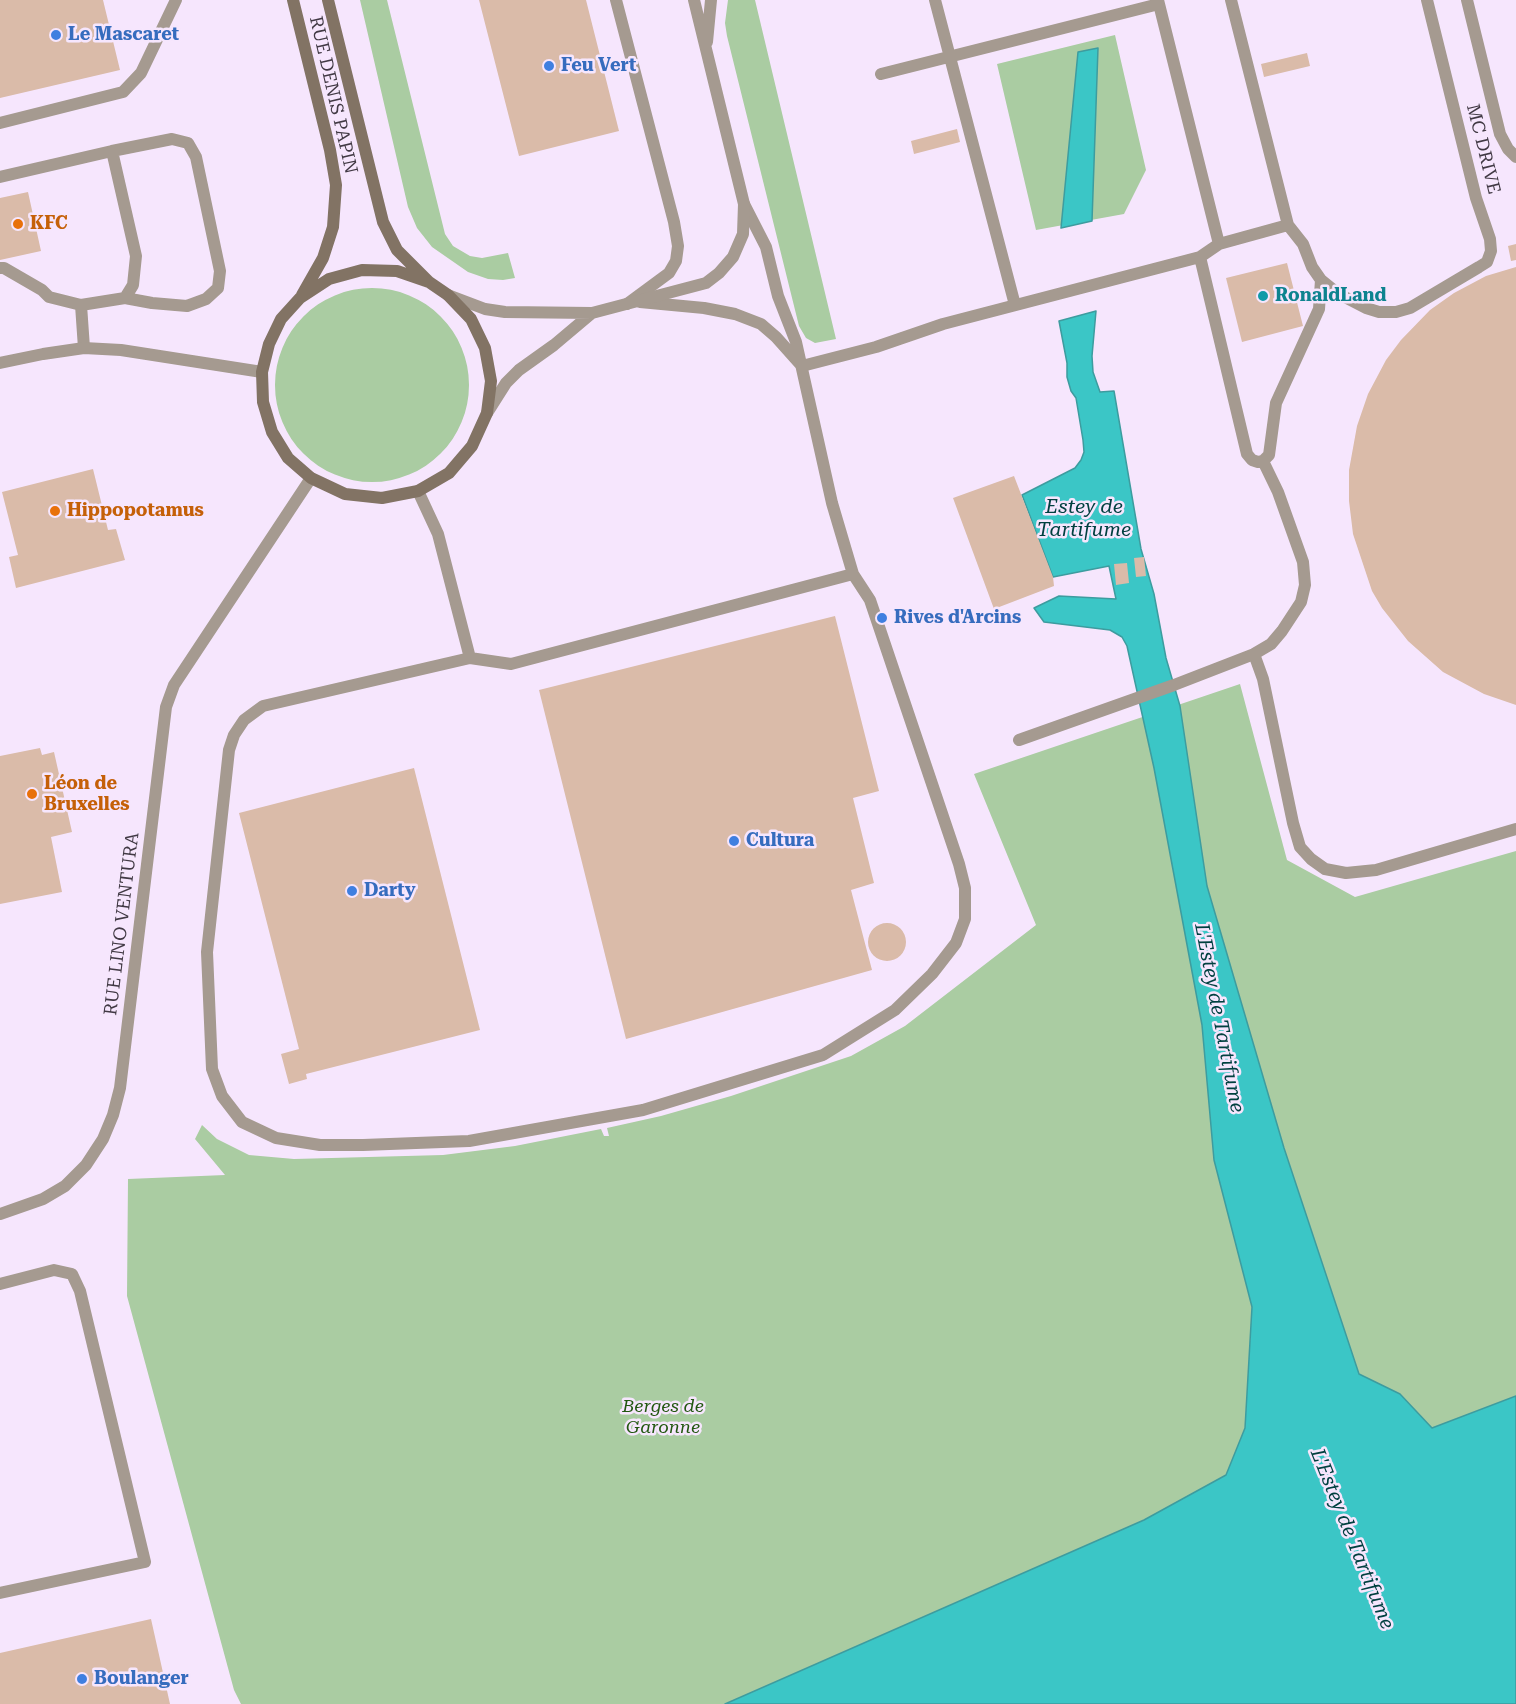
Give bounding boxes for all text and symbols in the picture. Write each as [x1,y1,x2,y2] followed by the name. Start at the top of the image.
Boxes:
[304,14,362,176] street label: RUE DENIS PAPIN
[68,24,179,46] place label: Le Mascaret
[49,28,63,42] marker: Le Mascaret
[561,55,636,77] place label: Feu Vert
[542,59,556,73] marker: Feu Vert
[1461,102,1505,196] street label: MC DRIVE
[30,213,68,235] place label: KFC
[11,217,25,231] marker: KFC
[1275,285,1387,307] place label: RonaldLand
[1256,289,1270,303] marker: RonaldLand
[1037,495,1131,542] water label: Estey de Tartifume
[67,500,204,522] place label: Hippopotamus
[48,504,62,518] marker: Hippopotamus
[894,607,1021,629] place label: Rives d'Arcins
[875,611,889,625] marker: Rives d'Arcins
[44,773,130,816] place label: Léon de Bruxelles
[25,787,39,801] marker: Léon de Bruxelles
[746,830,814,852] place label: Cultura
[100,831,144,1017] street label: RUE LINO VENTURA
[727,834,741,848] marker: Cultura
[364,880,416,902] place label: Darty
[345,884,359,898] marker: Darty
[1189,921,1249,1115] water label: L'Estey de Tartifume
[622,1396,704,1438] park label: Berges de Garonne
[1305,1445,1399,1633] water label: L'Estey de Tartifume
[94,1668,189,1690] place label: Boulanger
[75,1672,89,1686] marker: Boulanger

